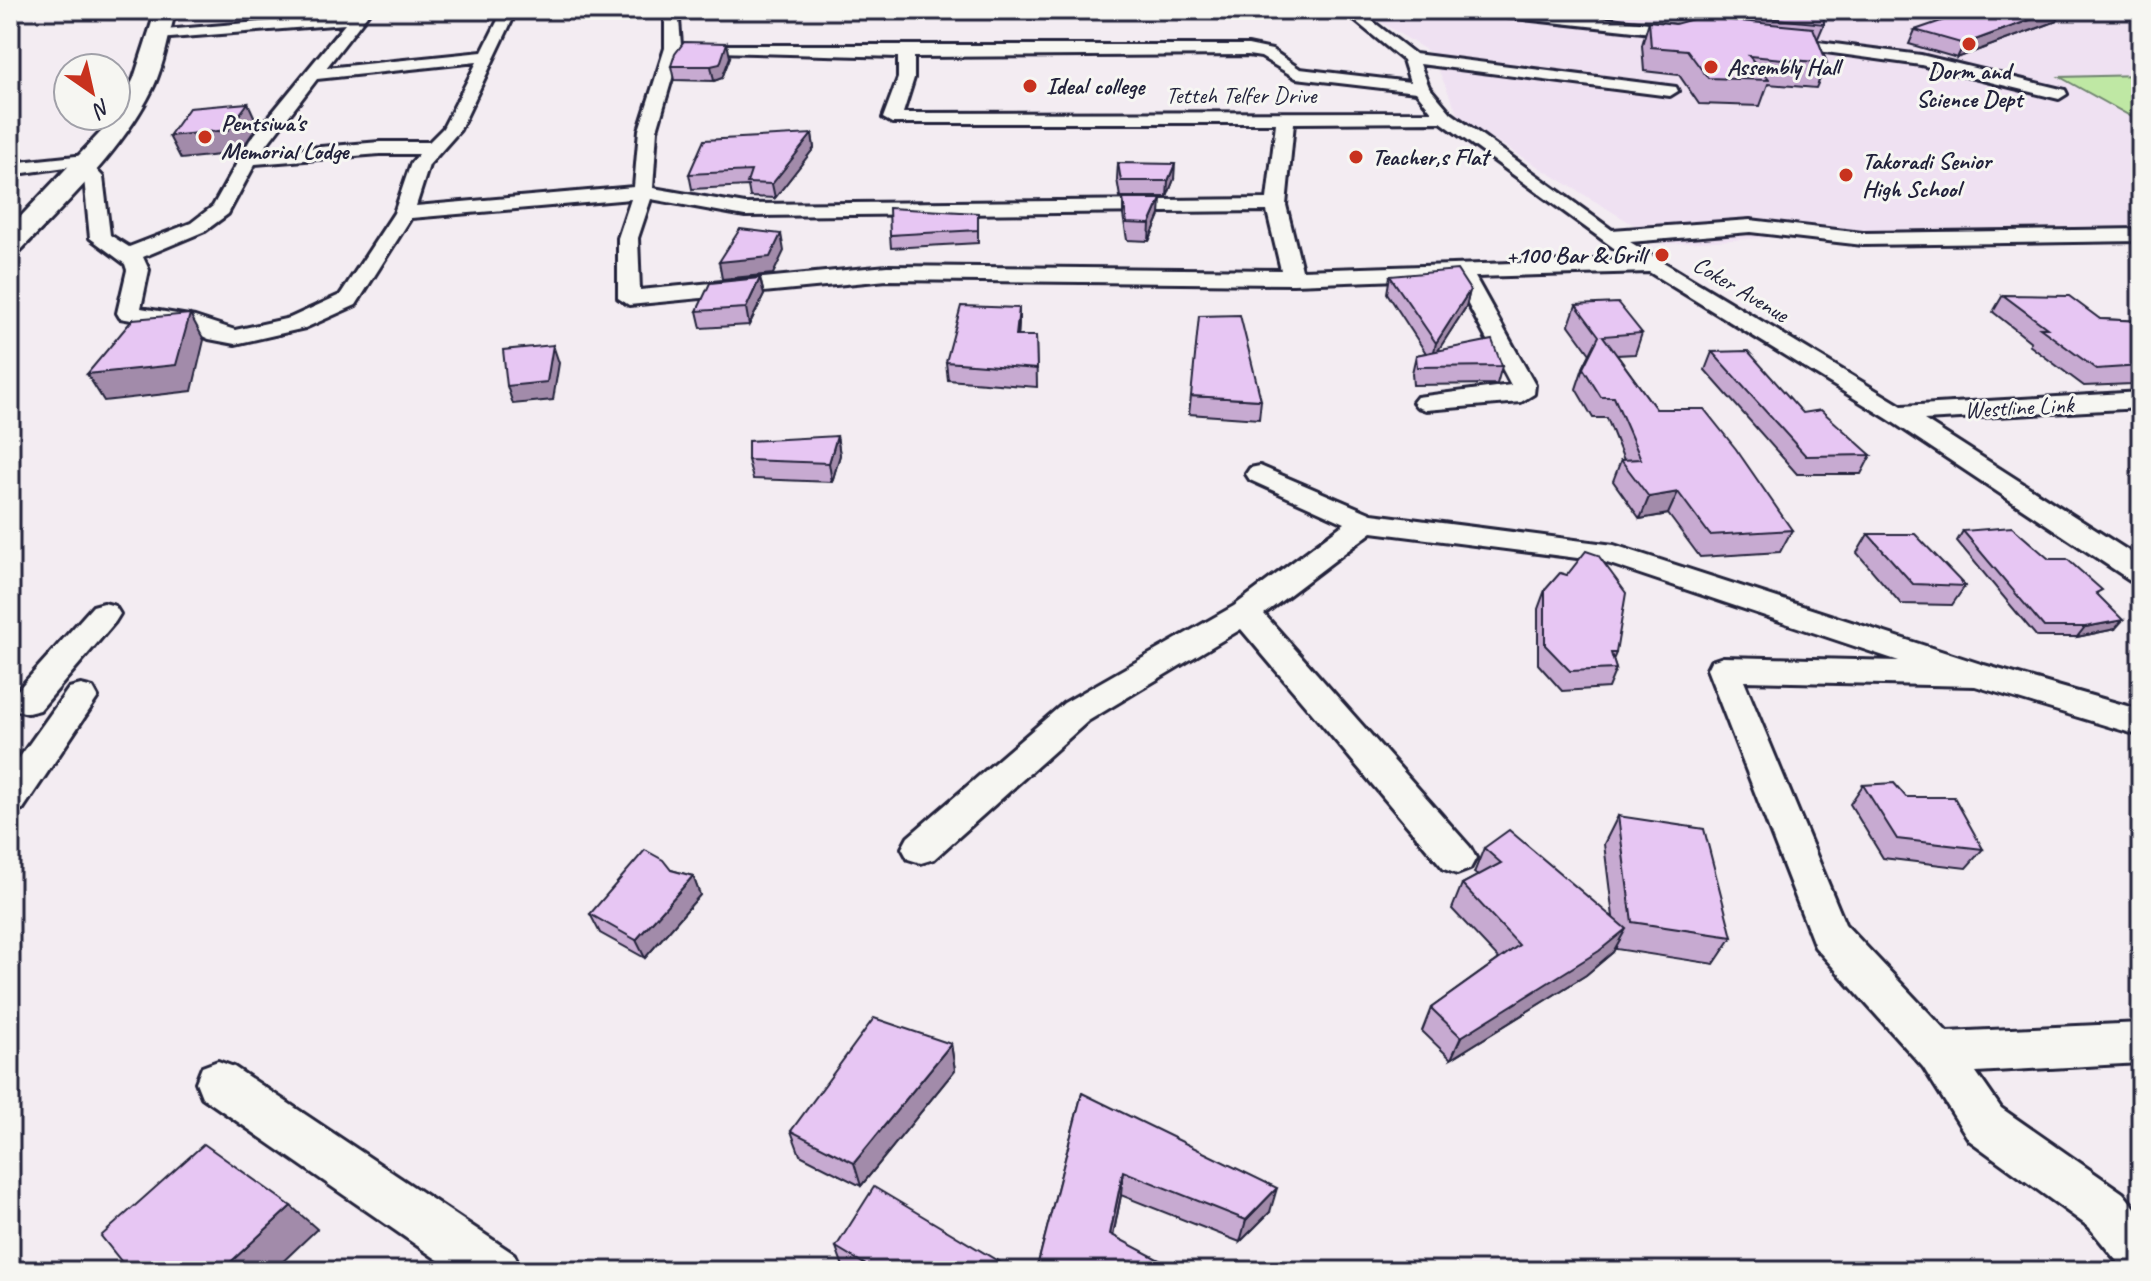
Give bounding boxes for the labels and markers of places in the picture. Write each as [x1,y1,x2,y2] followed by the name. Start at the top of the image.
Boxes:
[1960,35,1978,53] marker: Dorm and Science Dept
[1727,52,1844,82] place label: Assembly Hall
[1916,56,2025,114] place label: Dorm and Science Dept
[1702,58,1720,76] marker: Assembly Hall
[1046,71,1146,101] place label: Ideal college
[1021,77,1039,95] marker: Ideal college
[221,108,350,166] place label: Pentsiwa's Memorial Lodge
[196,128,214,146] marker: Pentsiwa's Memorial Lodge
[1372,142,1492,172] place label: Teacher,s Flat
[1862,146,1993,204] place label: Takoradi Senior High School
[1347,148,1365,166] marker: Teacher,s Flat
[1837,166,1855,184] marker: Takoradi Senior High School
[1506,240,1651,270] place label: +100 Bar & Grill
[1653,246,1671,264] marker: +100 Bar & Grill

